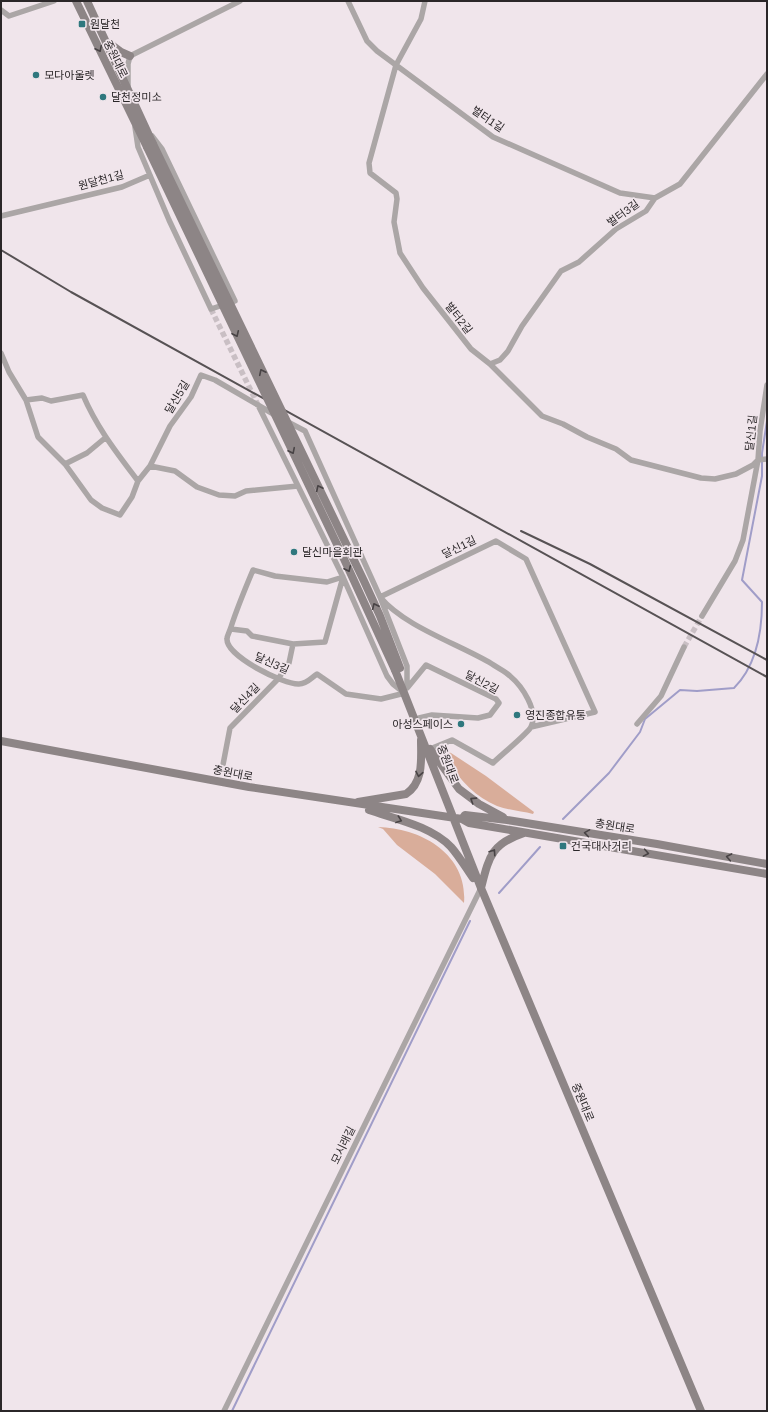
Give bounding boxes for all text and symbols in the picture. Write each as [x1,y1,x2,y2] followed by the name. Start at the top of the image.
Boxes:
[90,18,120,30] place label: 원달천
[77,19,87,29] marker: 원달천
[102,38,130,80] street label: 중원대로
[94,44,102,52] one-way arrow
[44,69,95,81] place label: 모다아울렛
[31,70,41,80] marker: 모다아울렛
[111,91,162,103] place label: 달천정미소
[98,92,108,102] marker: 달천정미소
[470,104,506,134] street label: 벌터1길
[77,168,125,192] street label: 원달천1길
[605,197,641,229] street label: 벌터3길
[443,300,475,336] street label: 벌터2길
[231,330,239,338] one-way arrow
[260,368,267,376] one-way arrow
[162,378,192,416] street label: 달신5길
[743,414,759,452] street label: 달신1길
[287,447,295,455] one-way arrow
[316,485,324,493] one-way arrow
[440,534,478,560] street label: 달신1길
[302,546,363,558] place label: 달신마을회관
[289,547,299,557] marker: 달신마을회관
[343,564,351,572] one-way arrow
[372,603,380,610] one-way arrow
[253,650,291,676] street label: 달신3길
[463,668,501,696] street label: 달신2길
[228,681,262,715] street label: 달신4길
[525,709,586,721] place label: 영진종합유통
[512,710,522,720] marker: 영진종합유통
[392,718,453,730] place label: 아성스페이스
[456,719,466,729] marker: 아성스페이스
[435,743,461,785] street label: 중원대로
[212,763,254,783] street label: 충원대로
[415,771,424,777] one-way arrow
[471,798,478,805] one-way arrow
[396,816,403,824] one-way arrow
[594,817,636,835] street label: 충원대로
[584,829,590,837] one-way arrow
[571,840,632,852] place label: 건국대사거리
[558,841,568,851] marker: 건국대사거리
[643,848,649,857] one-way arrow
[489,850,496,857] one-way arrow
[726,854,732,862] one-way arrow
[570,1081,596,1123] street label: 중원대로
[329,1124,357,1166] street label: 모시래길

